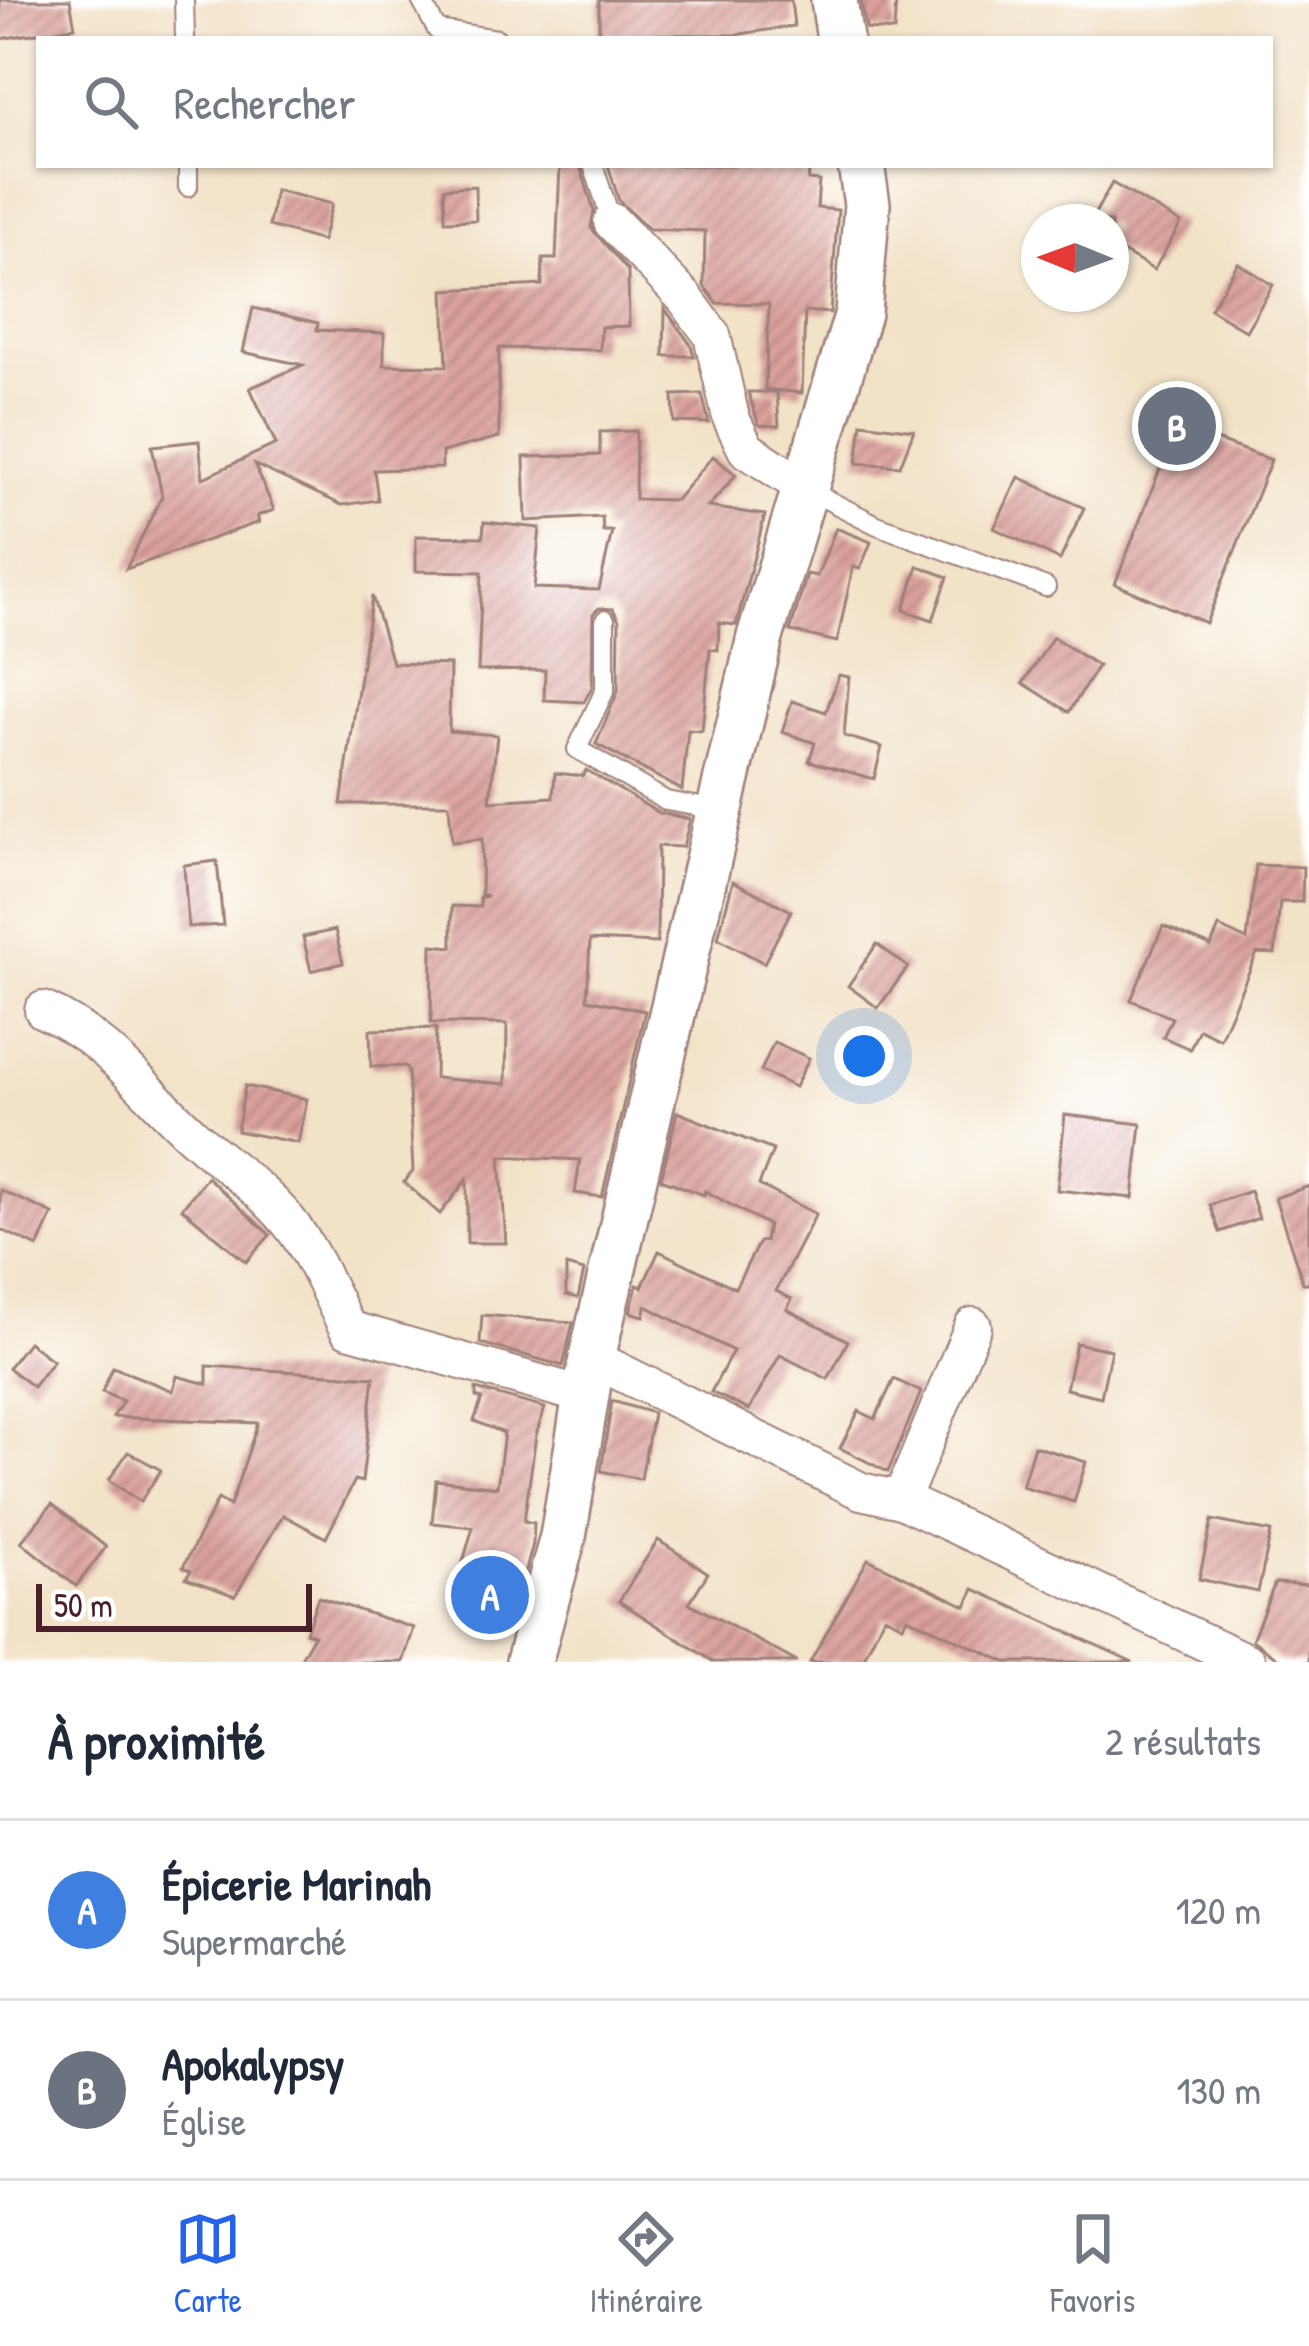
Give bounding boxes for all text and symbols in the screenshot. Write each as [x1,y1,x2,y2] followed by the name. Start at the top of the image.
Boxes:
[36,36,1273,168] search box
[78,69,144,135] icon: search
[174,72,356,133] text: Rechercher
[1021,204,1129,312] north arrow
[1138,381,1216,471] pin: B
[834,1026,894,1086] your location
[451,1550,529,1640] pin: A
[36,1578,312,1631] scale bar
[54,1583,113,1627] text: 50 m
[48,1706,265,1775] text: À proximité
[1105,1714,1261,1767] text: 2 résultats
[162,1853,431,1914] text: Épicerie Marinah
[77,1883,97,1936] text: A
[1176,1883,1261,1936] text: 120 m
[162,1914,347,1967] text: Supermarché
[162,2033,344,2094] text: Apokalypsy
[77,2063,97,2116] text: B
[1176,2063,1261,2116] text: 130 m
[162,2094,246,2147] text: Église
[174,2206,242,2322] tab: Carte
[590,2206,703,2322] tab: Itinéraire
[1051,2206,1135,2322] tab: Favoris

